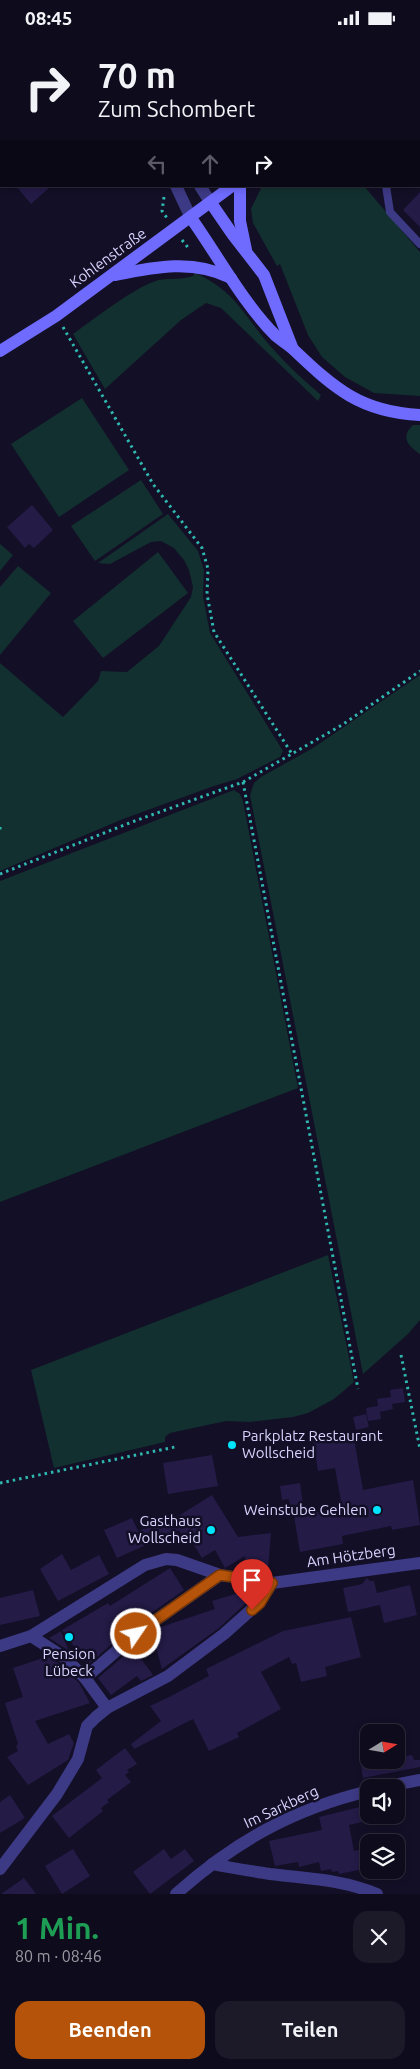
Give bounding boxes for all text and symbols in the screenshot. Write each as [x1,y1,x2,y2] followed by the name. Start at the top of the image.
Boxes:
[25,7,73,29] text: 08:45
[15,55,80,120] icon: right
[98,55,176,95] text: 70 m
[98,96,255,121] text: Zum Schombert
[143,150,171,178] icon: left
[196,150,224,178] icon: ahead
[249,150,277,178] icon: right
[66,224,149,291] street label: Kohlenstraße
[242,1427,383,1461] place label: Parkplatz Restaurant Wollscheid
[226,1439,238,1451] marker: Parkplatz Restaurant Wollscheid
[244,1501,367,1518] place label: Weinstube Gehlen
[371,1504,383,1516] marker: Weinstube Gehlen
[128,1512,201,1546] place label: Gasthaus Wollscheid
[205,1524,217,1536] marker: Gasthaus Wollscheid
[305,1541,396,1570] street label: Am Hötzberg
[231,1559,273,1610] pin
[238,1566,266,1594] icon: arrive
[109,1607,161,1659] position arrow
[63,1631,75,1643] marker: Pension Lübeck
[42,1645,96,1679] place label: Pension Lübeck
[360,1724,405,1769] north arrow
[360,1724,405,1879] map controls
[360,1779,405,1824] button: sound
[241,1782,321,1831] street label: Im Sarkberg
[360,1834,405,1879] button: layers
[15,1911,99,1945] text: 1 Min.
[353,1911,405,1963] button: close
[15,1947,102,1965] text: 80 m · 08:46
[15,2001,205,2059] button: Beenden
[215,2001,405,2059] button: Teilen

